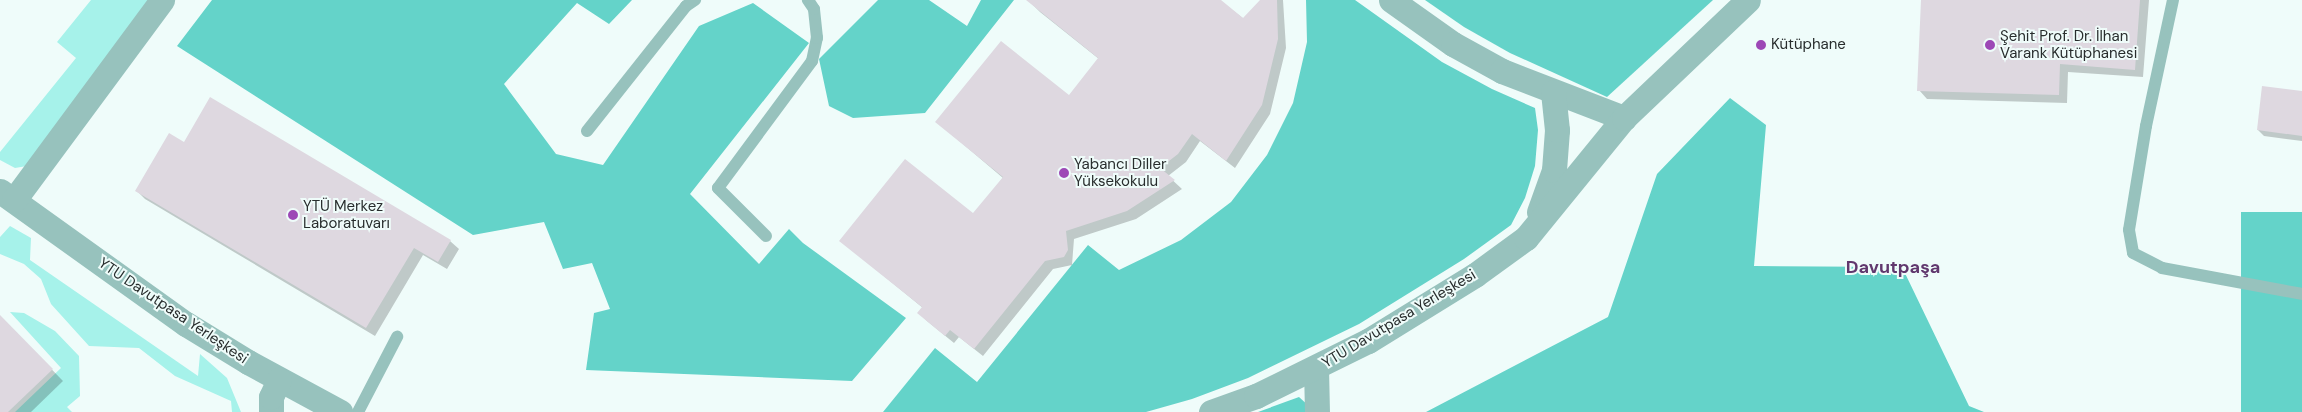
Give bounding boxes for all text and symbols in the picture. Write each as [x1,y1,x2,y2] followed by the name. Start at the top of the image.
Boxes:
[2000,27,2137,62] place label: Şehit Prof. Dr. İlhan Varank Kütüphanesi
[1771,36,1846,54] place label: Kütüphane
[1755,39,1767,51] marker: Kütüphane
[1984,39,1996,51] marker: Şehit Prof. Dr. İlhan Varank Kütüphanesi
[1074,155,1167,190] place label: Yabancı Diller Yüksekokulu
[1058,167,1070,179] marker: Yabancı Diller Yüksekokulu
[303,197,390,232] place label: YTÜ Merkez Laboratuvarı
[287,209,299,221] marker: YTÜ Merkez Laboratuvarı
[95,254,251,368] street label: YTU Davutpasa Yerleşkesi
[1846,256,1940,278] district label: Davutpaşa
[1319,266,1479,372] street label: YTU Davutpasa Yerleşkesi

